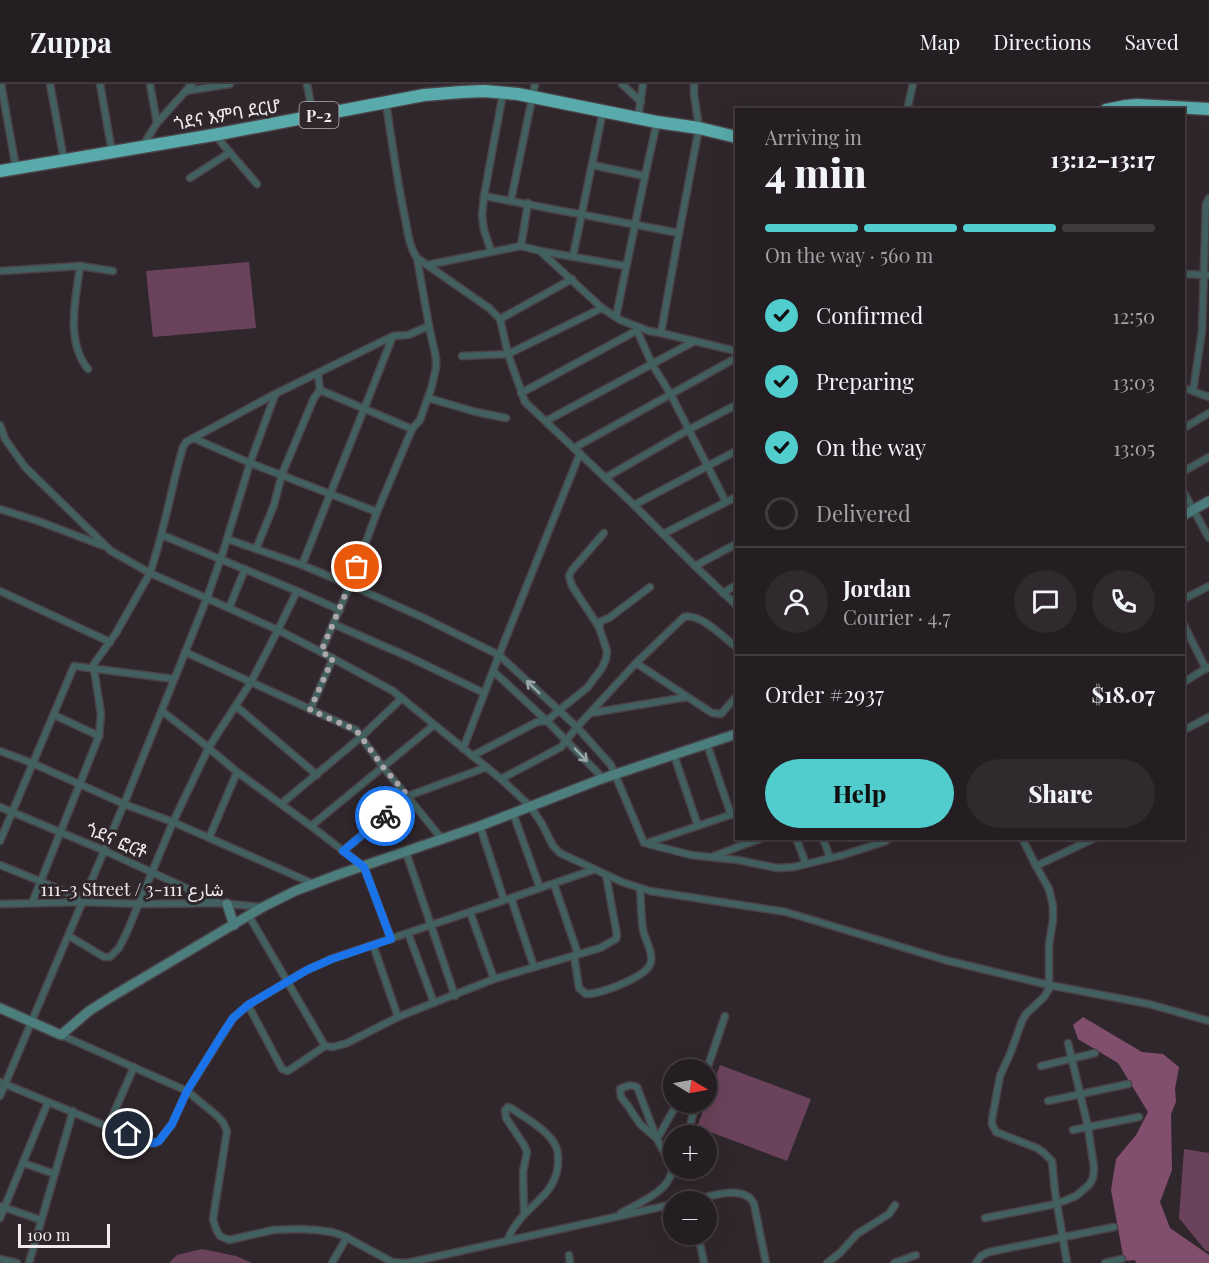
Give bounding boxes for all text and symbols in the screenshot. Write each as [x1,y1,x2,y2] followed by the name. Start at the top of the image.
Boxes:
[30,23,112,60] text: Zuppa
[919,27,960,55] text: Map
[993,27,1091,55] text: Directions
[1124,27,1179,55] text: Saved
[172,93,282,135] street label: ጎደና እምባ ደርሆ
[300,102,338,128] road number: P-2
[765,123,862,150] text: Arriving in
[1050,144,1155,174] text: 13:12–13:17
[765,146,867,198] text: 4 min
[765,241,933,268] text: On the way · 560 m
[765,299,798,332] icon: check
[816,300,923,330] text: Confirmed
[1112,302,1155,329] text: 12:50
[765,365,798,398] icon: check
[816,366,914,396] text: Preparing
[1113,368,1155,395] text: 13:03
[765,431,798,464] icon: check
[816,432,926,462] text: On the way
[1113,434,1155,461] text: 13:05
[816,498,911,528] text: Delivered
[331,541,382,592] pin
[340,550,373,583] icon: bag
[765,570,828,633] button: person
[1014,570,1077,633] button: chat
[1092,570,1155,633] button: phone
[843,573,911,603] text: Jordan
[843,603,951,630] text: Courier · 4.7
[765,679,884,709] text: Order #2937
[1091,679,1155,709] text: $18.07
[525,680,540,694] one-way arrow
[573,748,588,763] one-way arrow
[765,759,954,828] button: Help
[966,759,1155,828] button: Share
[355,786,415,846] courier
[369,800,402,833] icon: bike
[83,816,152,864] street label: ጎደና ፎርቶ
[41,877,223,902] street label: 111-3 Street / شارع 111-3
[663,1059,717,1113] north arrow
[663,1059,717,1245] map controls
[102,1108,153,1159] pin
[111,1117,144,1150] icon: home
[663,1125,717,1179] button: +
[663,1191,717,1245] button: −
[18,1221,110,1248] scale bar
[27,1224,70,1245] text: 100 m

